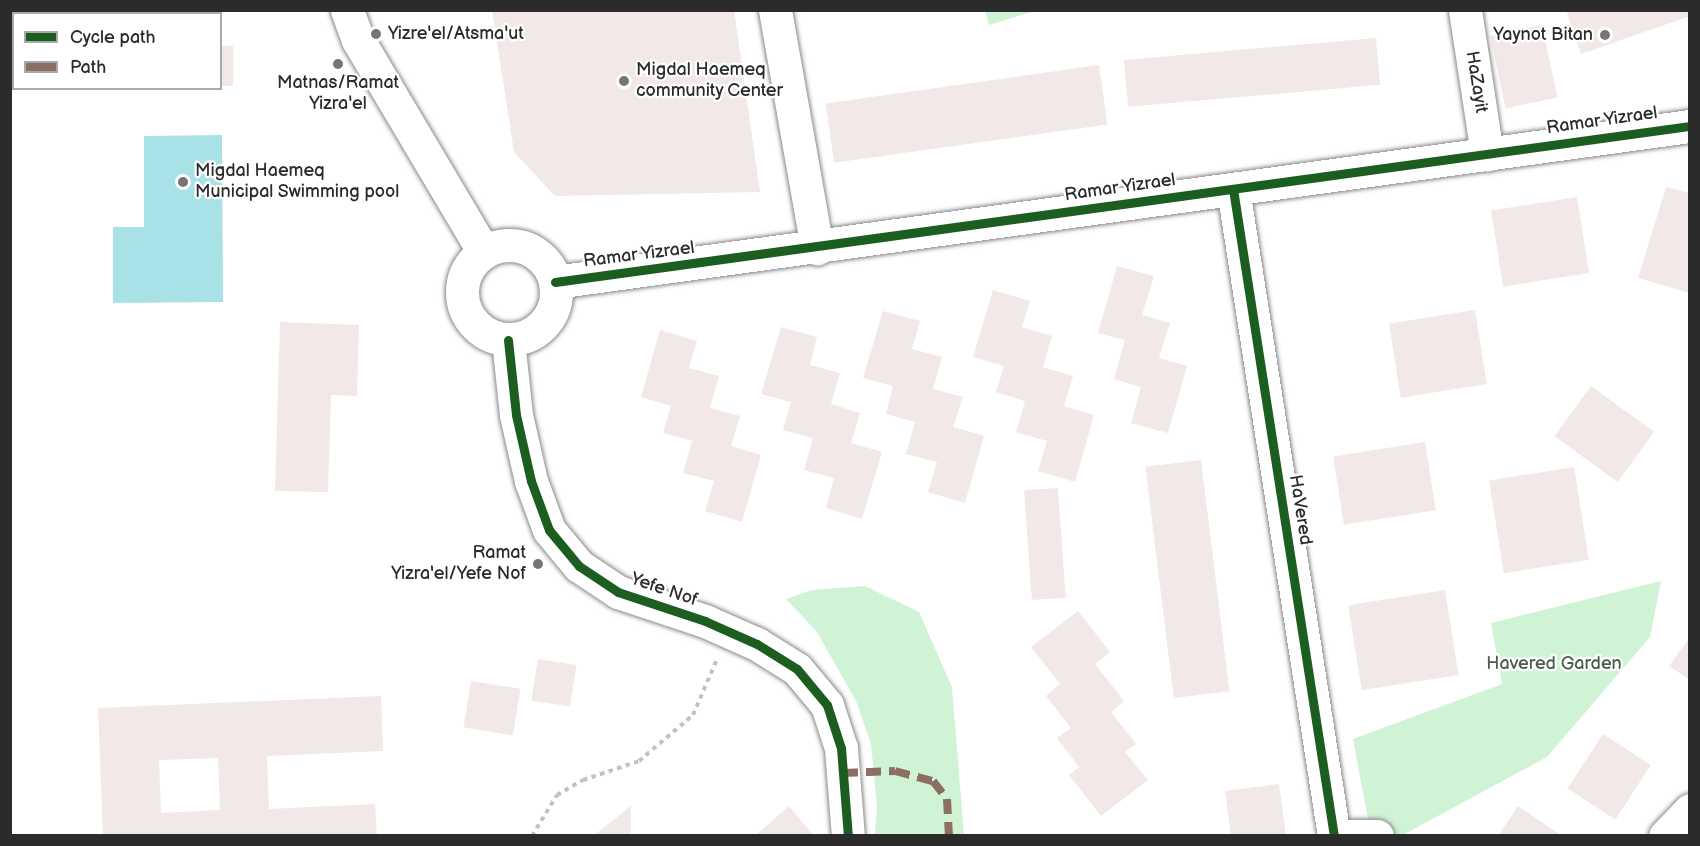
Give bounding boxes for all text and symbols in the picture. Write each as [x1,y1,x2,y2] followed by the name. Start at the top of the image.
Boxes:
[12,12,222,90] legend
[388,23,524,45] place label: Yizre'el/Atsma'ut
[1493,24,1593,46] place label: Yaynot Bitan
[70,27,156,48] text: Cycle path
[369,27,383,41] marker: Yizre'el/Atsma'ut
[1598,28,1612,42] marker: Yaynot Bitan
[1460,49,1492,115] street label: HaZayit
[70,57,106,78] text: Path
[331,57,345,71] marker: Matnas/Ramat Yizra'el
[636,60,784,103] place label: Migdal Haemeq community Center
[277,73,399,116] place label: Matnas/Ramat Yizra'el
[617,74,631,88] marker: Migdal Haemeq community Center
[1545,102,1659,140] street label: Ramar Yizrael
[195,161,400,204] place label: Migdal Haemeq Municipal Swimming pool
[1063,169,1177,207] street label: Ramar Yizrael
[176,175,190,189] marker: Migdal Haemeq Municipal Swimming pool
[582,237,696,273] street label: Ramar Yizrael
[1284,473,1316,547] street label: HaVered
[391,543,526,586] place label: Ramat Yizra'el/Yefe Nof
[531,557,545,571] marker: Ramat Yizra'el/Yefe Nof
[628,569,700,611] street label: Yefe Nof
[1486,653,1622,675] park label: Havered Garden

